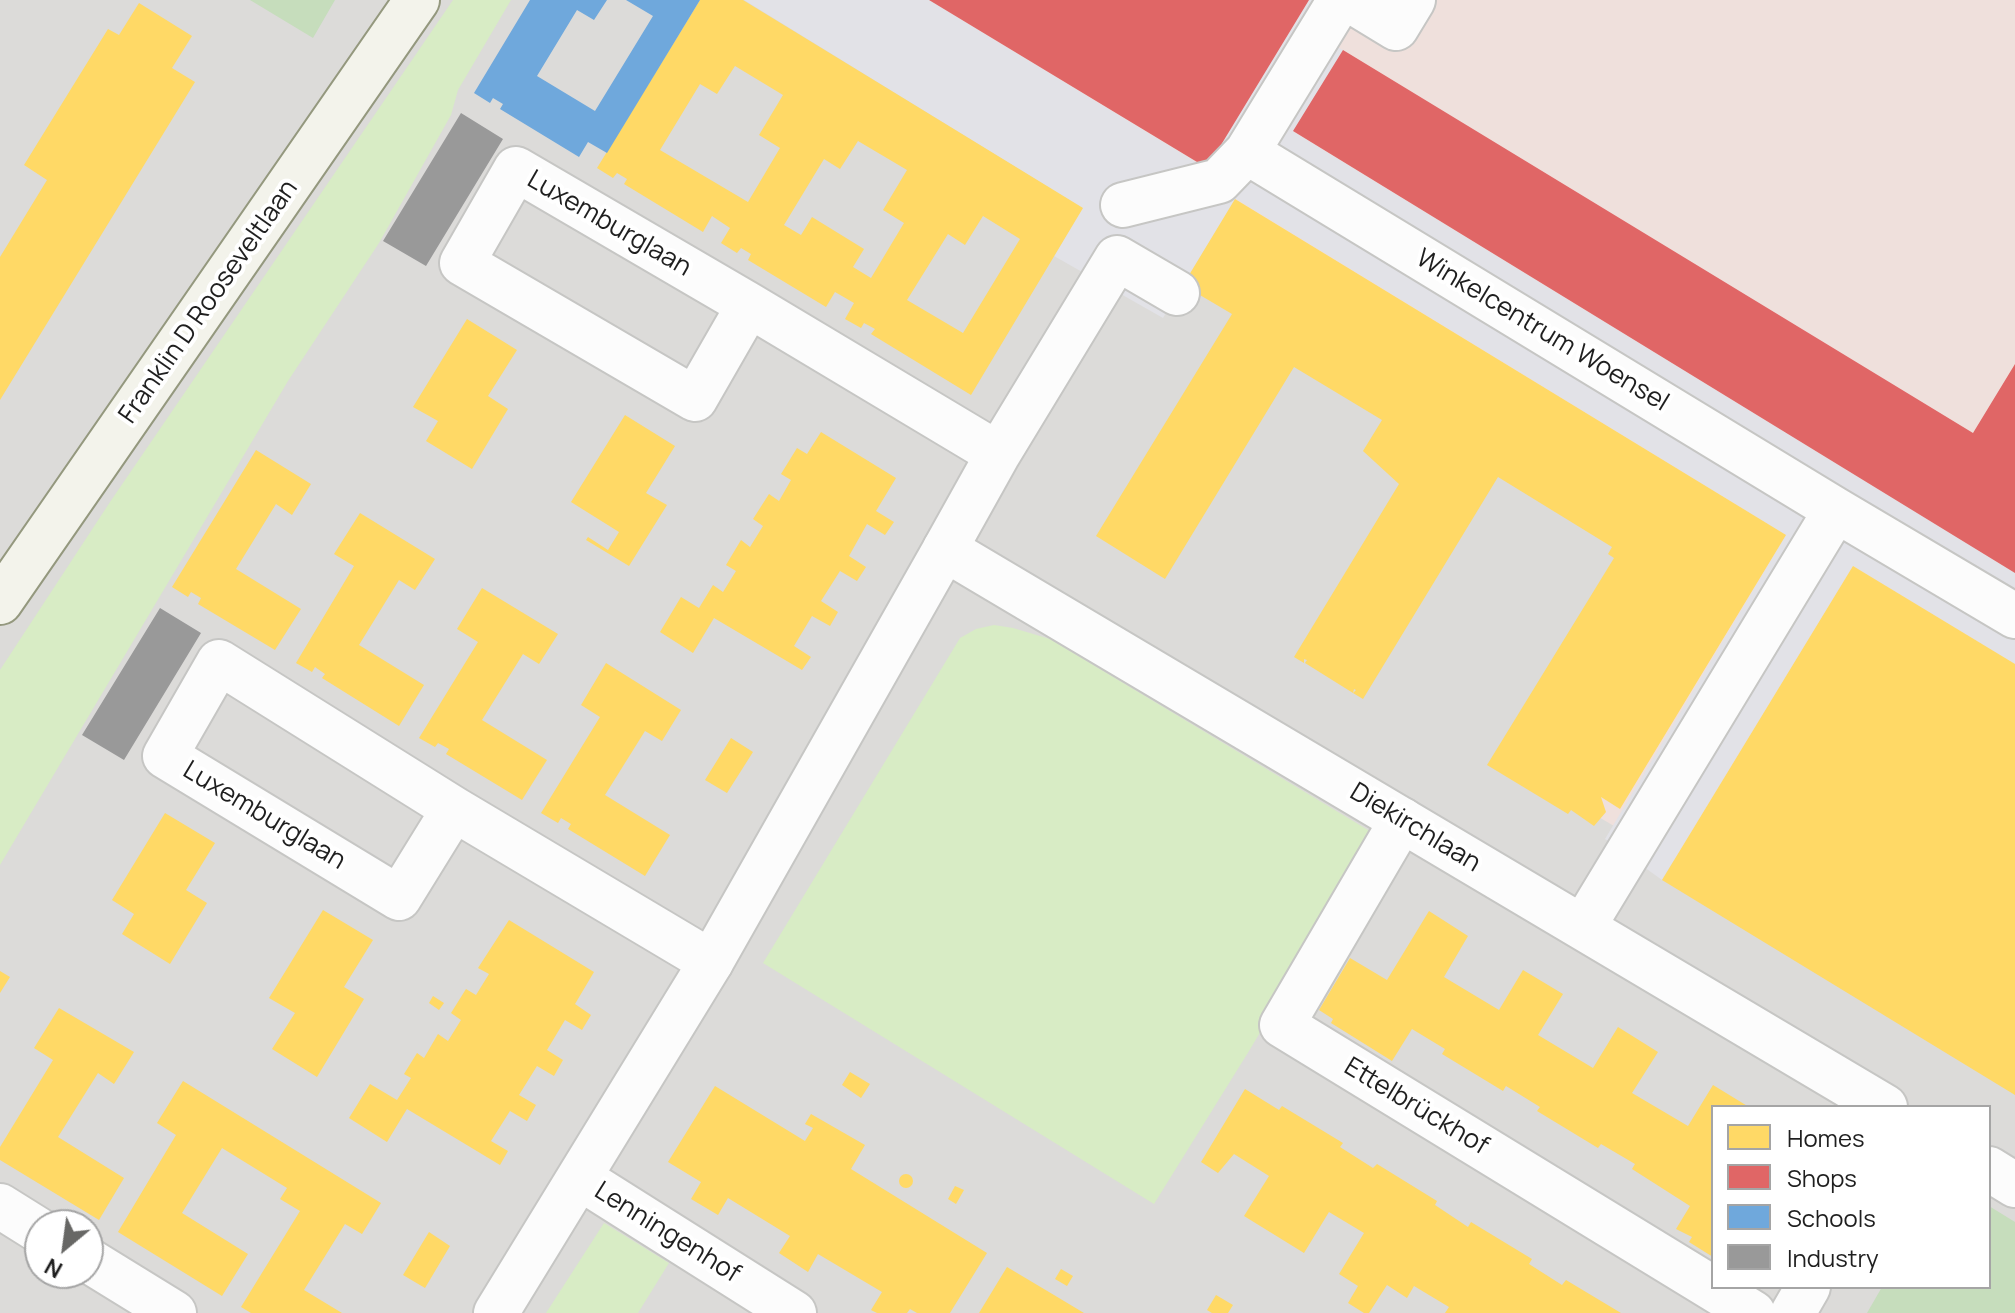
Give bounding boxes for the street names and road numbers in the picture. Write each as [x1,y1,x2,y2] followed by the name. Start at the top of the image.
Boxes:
[521,164,697,284] street label: Luxemburglaan
[113,174,305,430] street label: Franklin D Rooseveltlaan
[1410,243,1674,419] street label: Winkelcentrum Woensel
[177,755,351,877] street label: Luxemburglaan
[1344,777,1486,879] street label: Diekirchlaan
[1338,1052,1494,1162] street label: Ettelbrückhof
[588,1176,746,1290] street label: Lenningenhof

